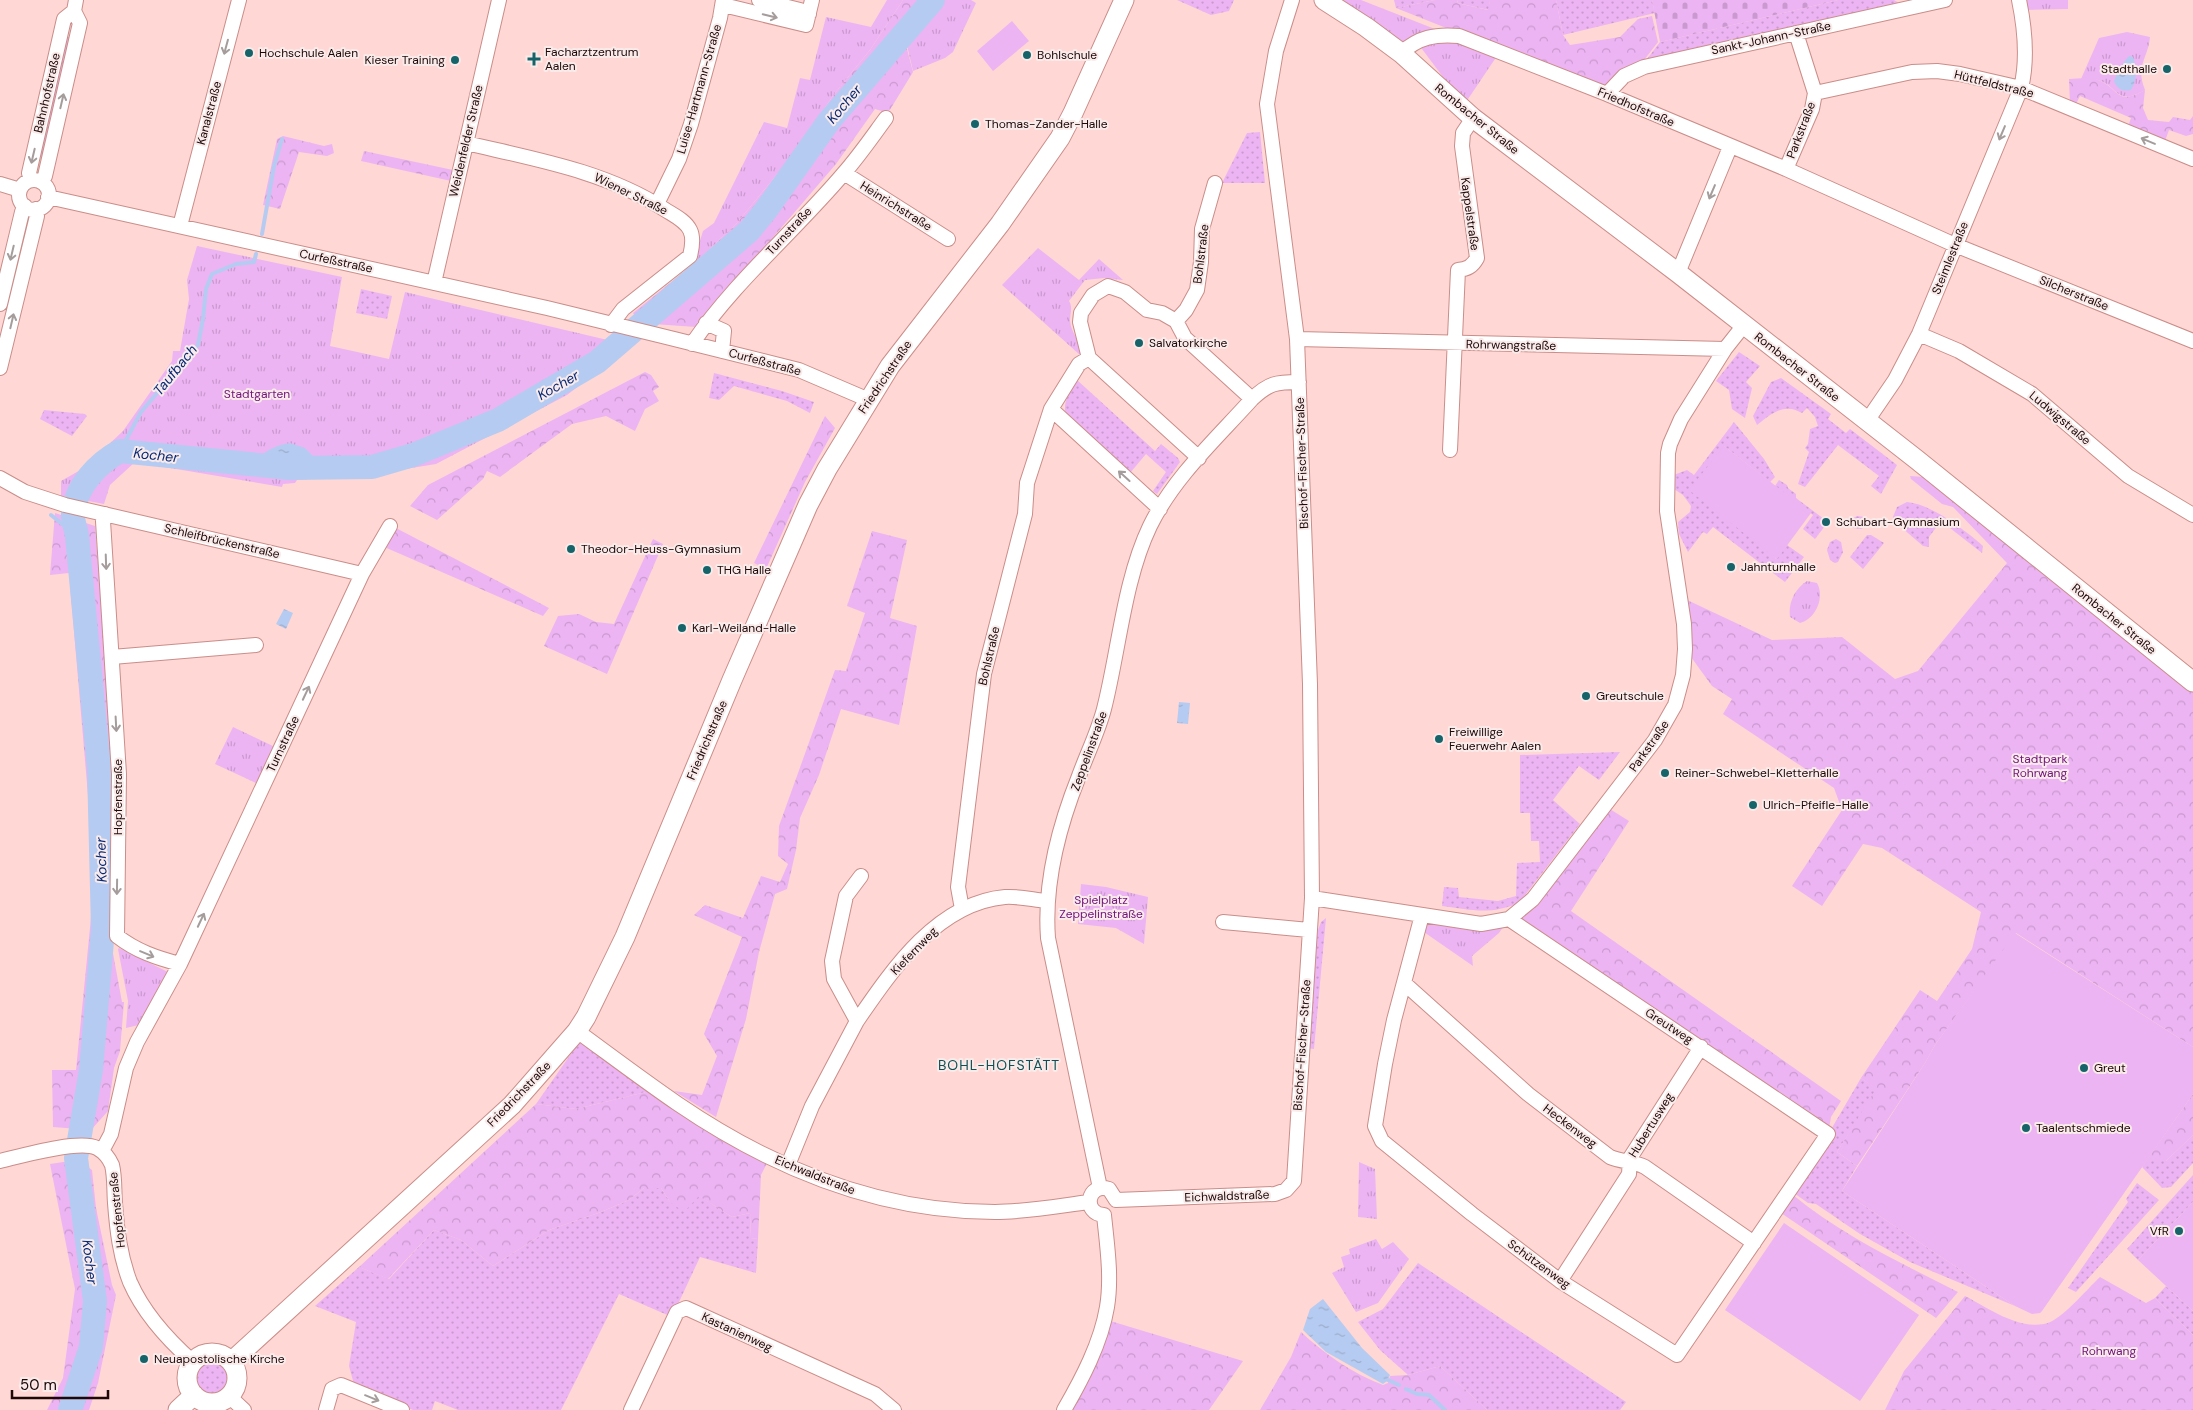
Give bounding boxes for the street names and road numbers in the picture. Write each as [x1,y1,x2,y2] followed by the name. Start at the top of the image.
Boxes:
[1710,17,1832,58] street label: Sankt-Johann-Straße
[673,22,725,156] street label: Luise-Hartmann-Straße
[30,51,64,134] street label: Bahnhofstraße
[1953,66,2036,102] street label: Hüttfeldstraße
[193,79,225,147] street label: Kanalstraße
[1432,80,1523,158] street label: Rombacher Straße
[445,83,487,199] street label: Weidenfelder Straße
[1595,84,1677,130] street label: Friedhofstraße
[1783,99,1819,161] street label: Parkstraße
[592,169,671,219] street label: Wiener Straße
[1457,176,1483,252] street label: Kappelstraße
[857,178,935,235] street label: Heinrichstraße
[763,203,816,259] street label: Turnstraße
[1928,219,1972,297] street label: Steimlestraße
[1189,223,1213,285] street label: Bohlstraße
[298,245,374,277] street label: Curfeßstraße
[2037,272,2111,314] street label: Silcherstraße
[1751,329,1843,405] street label: Rombacher Straße
[1466,336,1556,354] street label: Rohrwangstraße
[855,337,916,417] street label: Friedrichstraße
[727,345,803,379] street label: Curfeßstraße
[2026,388,2094,449] street label: Ludwigstraße
[1292,397,1312,529] street label: Bischof-Fischer-Straße
[163,520,282,562] street label: Schleifbrückenstraße
[2069,580,2160,658] street label: Rombacher Straße
[974,625,1004,687] street label: Bohlstraße
[683,698,731,782] street label: Friedrichstraße
[1067,709,1111,793] street label: Zeppelinstraße
[263,713,303,775] street label: Turnstraße
[1625,717,1673,775] street label: Parkstraße
[110,759,126,835] street label: Hopfenstraße
[887,923,941,979] street label: Kiefernweg
[1289,979,1315,1111] street label: Bischof-Fischer-Straße
[1642,1005,1696,1048] street label: Greutweg
[484,1058,554,1130] street label: Friedrichstraße
[1625,1089,1677,1160] street label: Hubertusweg
[1540,1100,1600,1152] street label: Heckenweg
[773,1152,858,1198] street label: Eichwaldstraße
[105,1171,129,1249] street label: Hopfenstraße
[1184,1187,1270,1205] street label: Eichwaldstraße
[1504,1236,1574,1292] street label: Schützenweg
[699,1309,775,1355] street label: Kastanienweg

